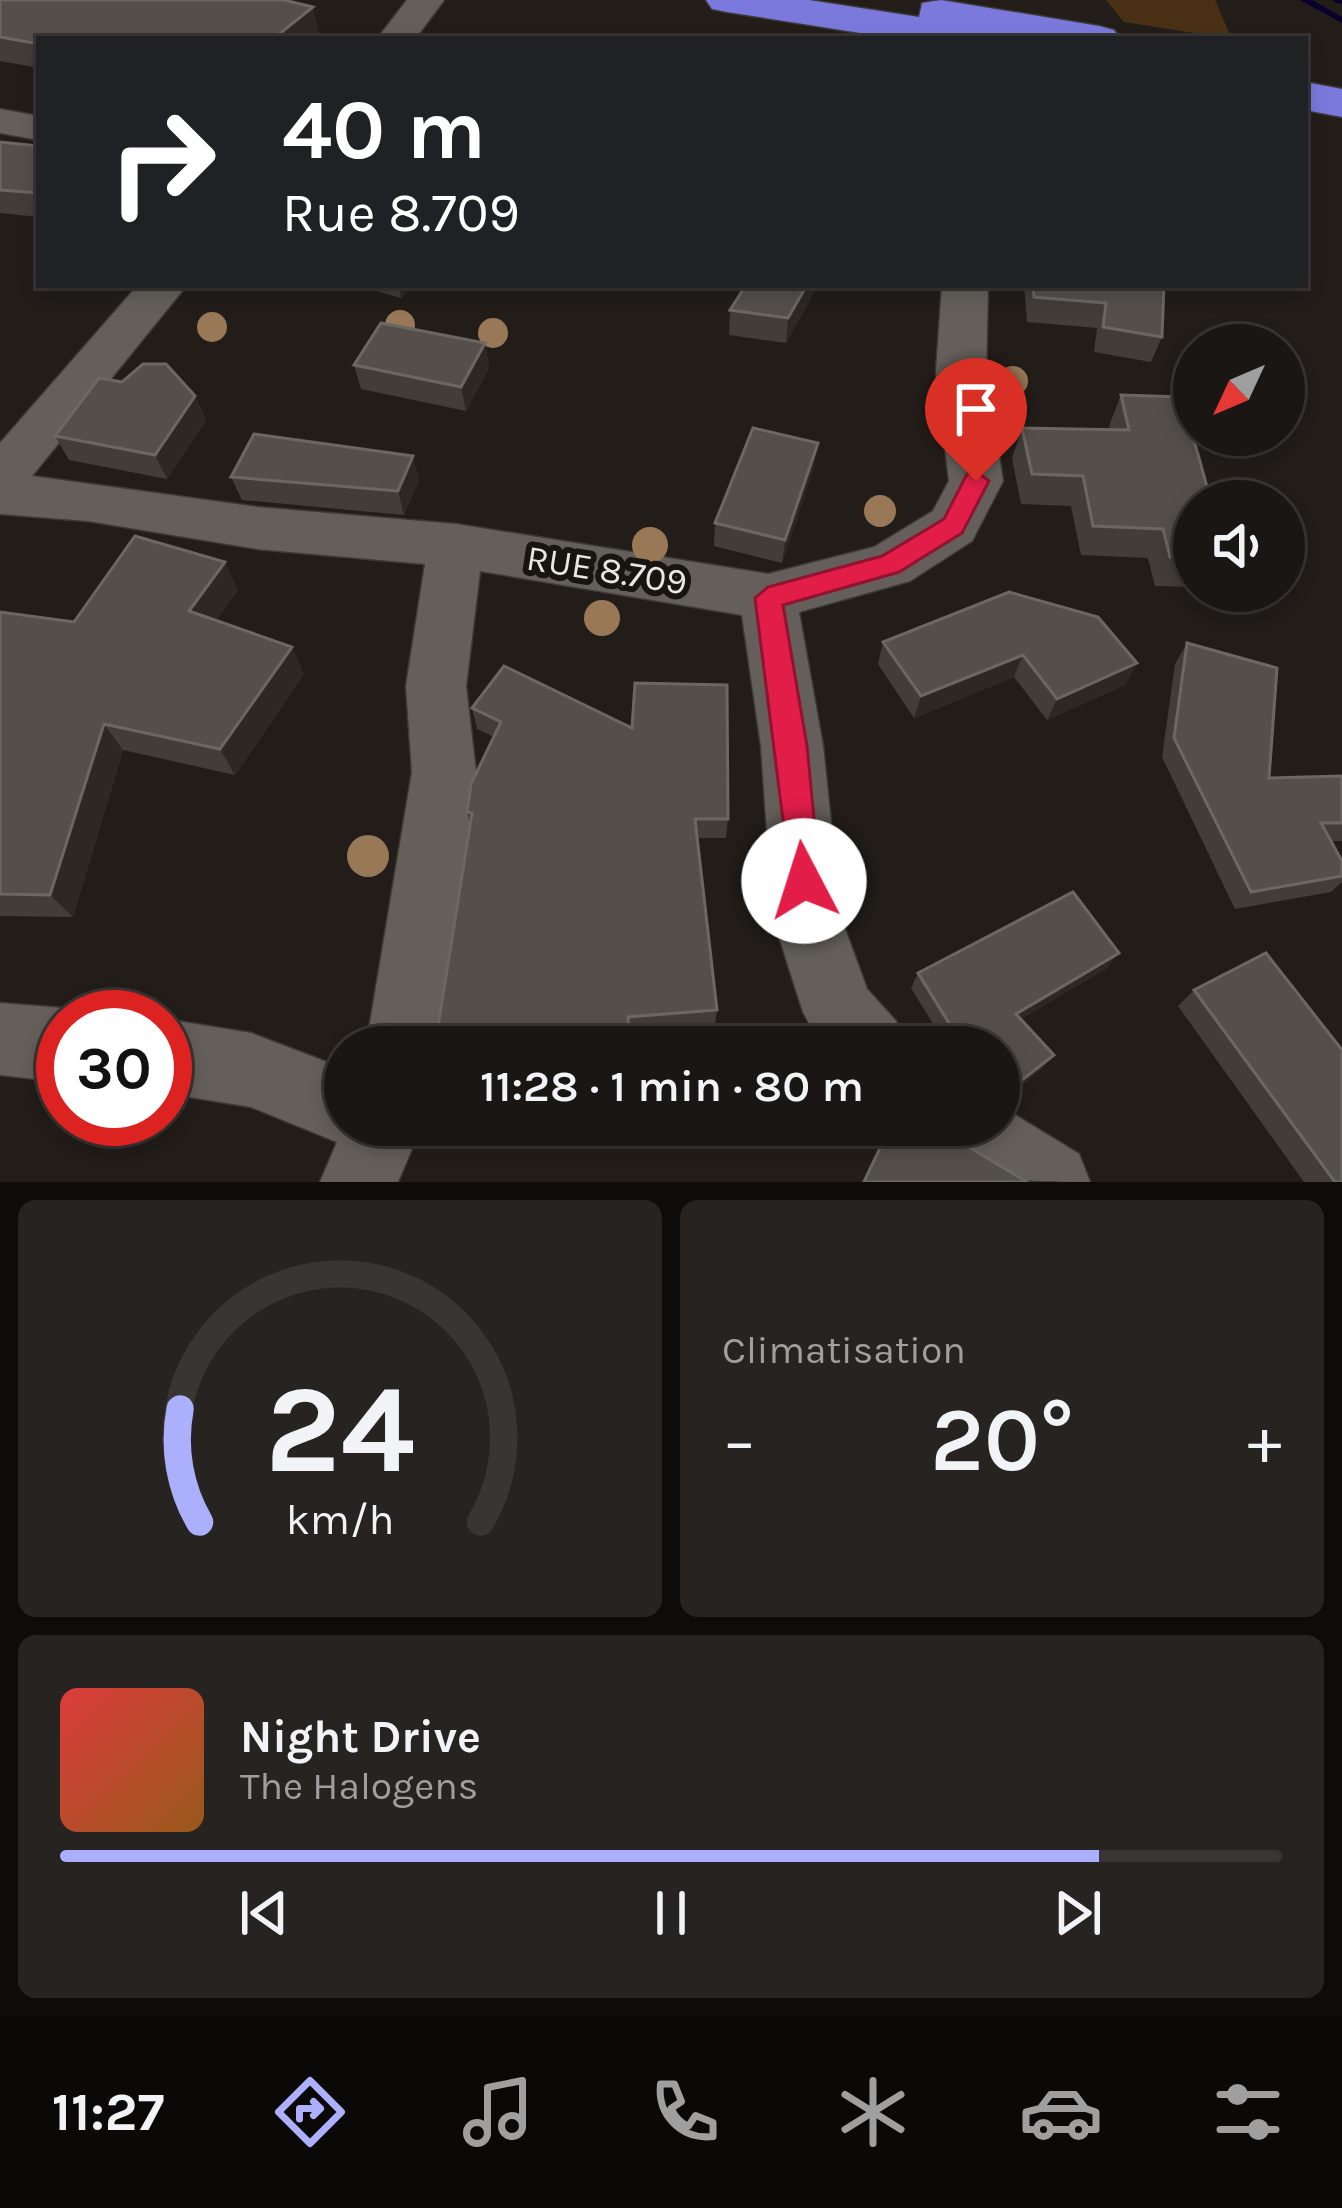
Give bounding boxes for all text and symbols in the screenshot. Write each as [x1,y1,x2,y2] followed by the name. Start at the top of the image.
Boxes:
[282,81,486,179] text: 40 m
[84,84,240,240] icon: right
[282,181,520,245] text: Rue 8.709
[1173,324,1305,456] north arrow
[1173,324,1305,612] map controls
[925,358,1027,481] pin
[943,376,1009,442] icon: arrive
[1173,480,1305,612] button: sound
[524,537,690,603] street label: RUE 8.709
[741,818,867,944] position arrow
[36,990,192,1146] speed limit sign: 30
[480,1060,864,1112] text: 11:28 · 1 min · 80 m
[722,1327,966,1373] text: Climatisation
[265,1357,415,1502] text: 24
[930,1387,1074,1493] text: 20°
[722,1402,757,1480] text: −
[1247,1402,1282,1480] text: +
[286,1494,394,1544] text: km/h
[240,1711,481,1763] text: Night Drive
[240,1763,478,1809] text: The Halogens
[231,1880,297,1946] icon: previous
[638,1880,704,1946] icon: pause
[1045,1880,1111,1946] icon: next
[268,2070,352,2154] icon: directions
[456,2070,540,2154] icon: music
[643,2070,727,2154] icon: phone
[831,2070,915,2154] icon: climate
[1019,2070,1103,2154] icon: car
[1206,2070,1290,2154] icon: filters
[52,2080,164,2144] text: 11:27

